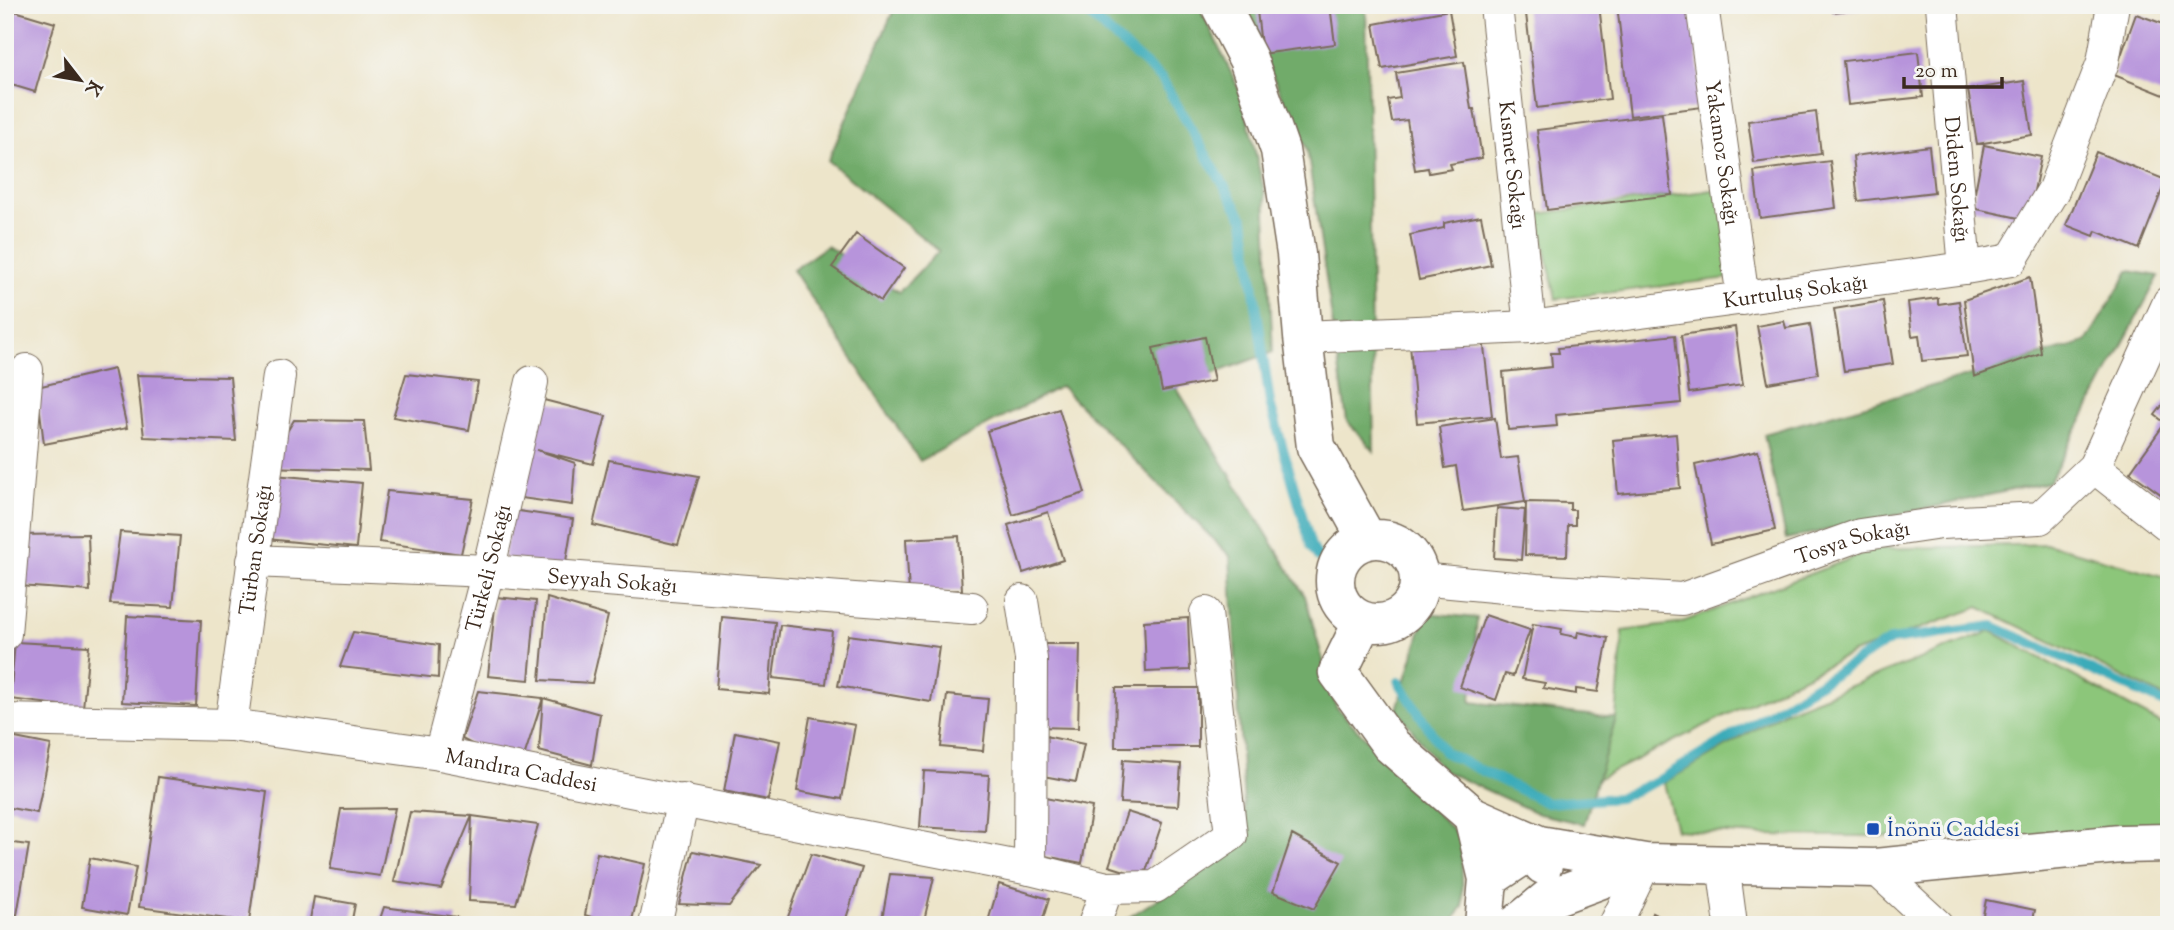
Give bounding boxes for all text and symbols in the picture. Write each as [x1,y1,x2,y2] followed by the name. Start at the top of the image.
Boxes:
[46,46,116,116] north arrow
[1904,46,2002,90] scale bar
[1915,57,1958,87] text: 20 m
[77,75,108,101] text: K
[1696,78,1746,227] street label: Yakamoz Sokağı
[1489,100,1533,231] street label: Kısmet Sokağı
[1935,115,1976,244] street label: Didem Sokağı
[1722,268,1870,318] street label: Kurtuluş Sokağı
[233,483,281,617] street label: Türban Sokağı
[460,502,520,636] street label: Türkeli Sokağı
[1792,515,1912,574] street label: Tosya Sokağı
[546,563,678,602] street label: Seyyah Sokağı
[442,742,600,801] street label: Mandıra Caddesi
[1887,816,2020,846] place label: İnönü Caddesi
[1865,821,1881,837] marker: İnönü Caddesi

